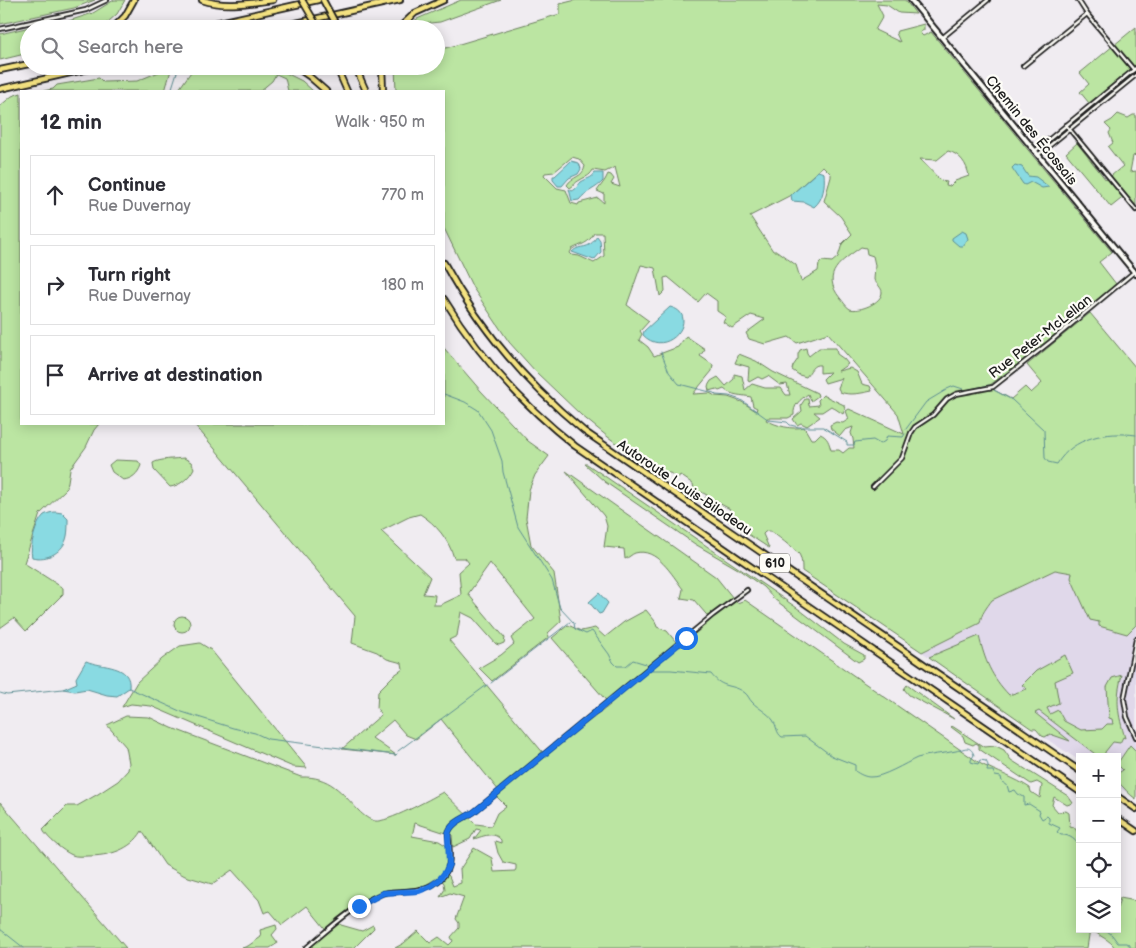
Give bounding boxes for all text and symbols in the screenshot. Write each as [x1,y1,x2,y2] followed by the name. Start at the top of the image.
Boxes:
[20,20,445,75] search box
[38,34,66,62] icon: search
[78,36,183,59] text: Search here
[982,72,1082,189] street label: Chemin des Écossais
[40,110,102,135] text: 12 min
[335,113,425,132] text: Walk · 950 m
[88,174,166,197] text: Continue
[41,181,69,209] icon: ahead
[381,186,424,205] text: 770 m
[88,197,191,216] text: Rue Duvernay
[88,264,171,287] text: Turn right
[41,271,69,299] icon: right
[382,276,424,295] text: 180 m
[88,287,191,306] text: Rue Duvernay
[986,291,1095,382] street label: Rue Peter-McLellan
[41,361,69,389] icon: arrive
[88,364,263,387] text: Arrive at destination
[614,436,755,539] street label: Autoroute Louis-Bilodeau
[760,554,790,572] road number: 610
[675,627,698,650] route start
[1076,753,1121,933] map controls
[1076,753,1121,798] button: +
[1076,798,1121,843] button: −
[1076,843,1121,888] button: locate
[1076,888,1121,933] button: layers
[348,895,371,918] route end

